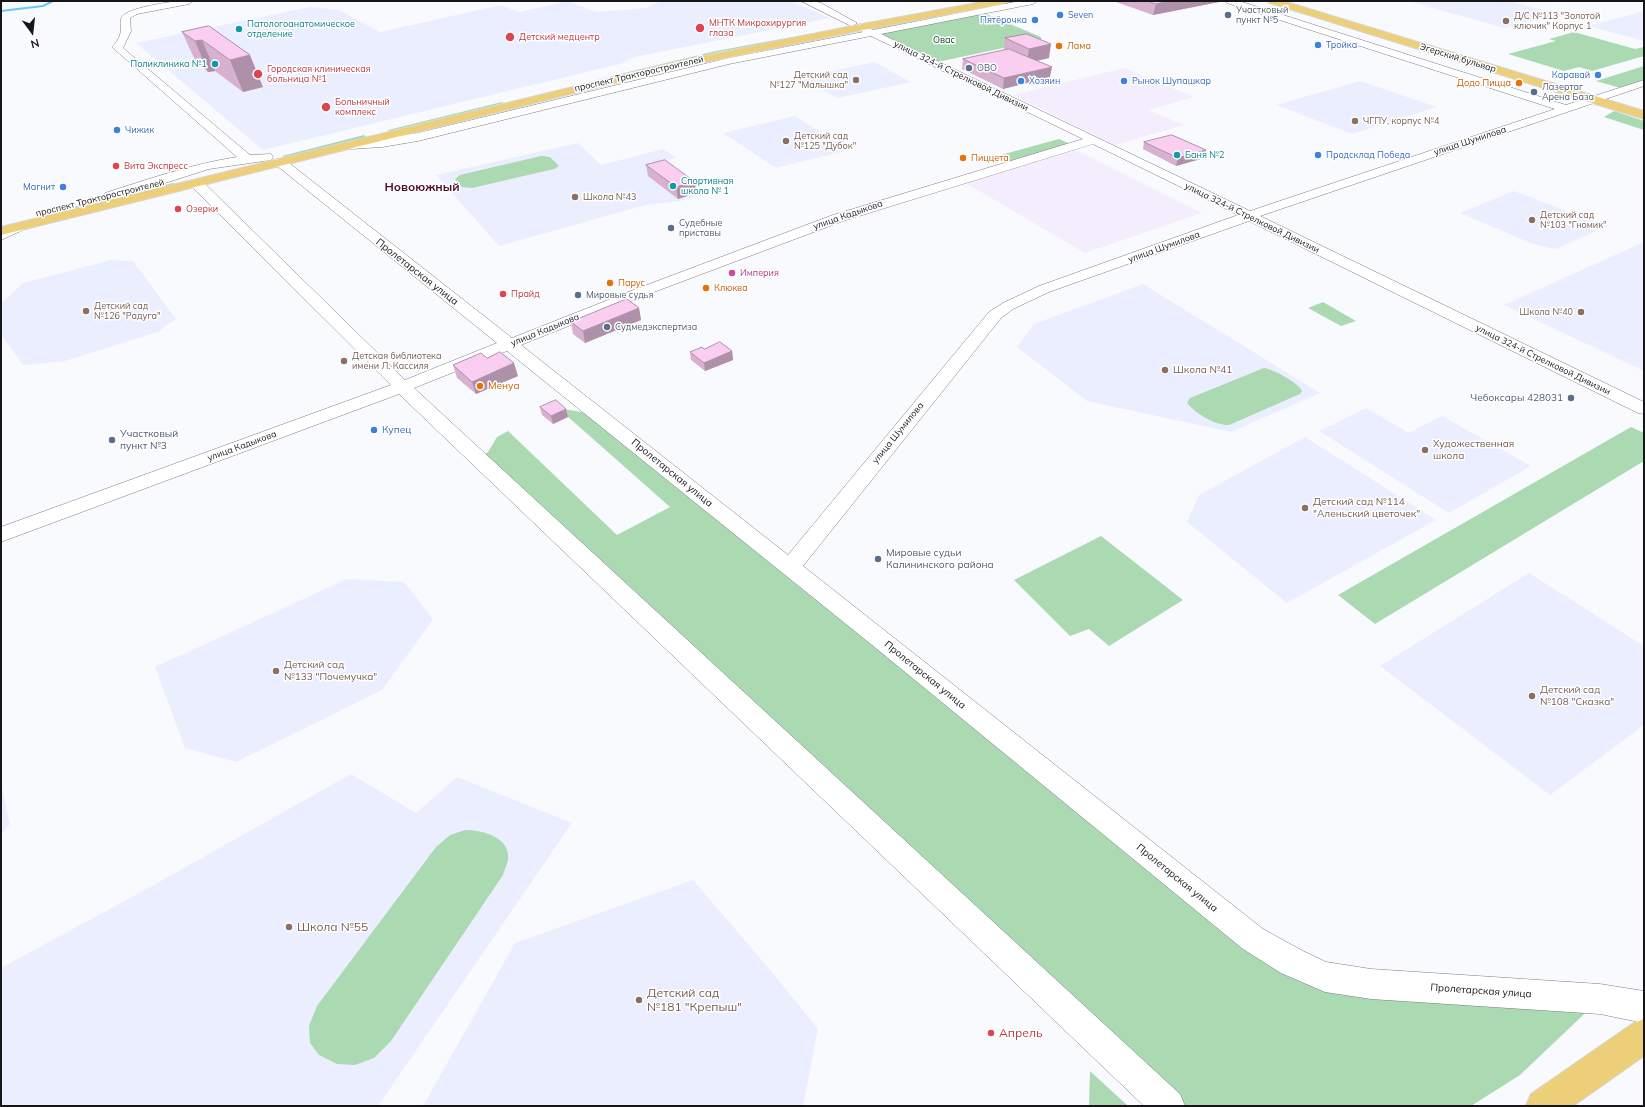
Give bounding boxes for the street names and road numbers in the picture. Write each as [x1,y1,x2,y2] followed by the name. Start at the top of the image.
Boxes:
[892,39,1030,113] street label: улица 324-й Стрелковой Дивизии
[1419,41,1497,75] street label: Эгерский бульвар
[573,54,705,94] street label: проспект Тракторостроителей
[1432,124,1508,158] street label: улица Шумилова
[35,177,165,219] street label: проспект Тракторостроителей
[1183,181,1321,255] street label: улица 324-й Стрелковой Дивизии
[812,198,884,232] street label: улица Кадыкова
[1127,229,1201,265] street label: улица Шумилова
[373,236,461,308] street label: Пролетарская улица
[509,311,581,349] street label: улица Кадыкова
[1474,323,1612,397] street label: улица 324-й Стрелковой Дивизии
[870,400,926,466] street label: улица Шумилова
[206,428,278,464] street label: улица Кадыкова
[629,436,715,510] street label: Пролетарская улица
[882,638,968,712] street label: Пролетарская улица
[1134,841,1220,915] street label: Пролетарская улица
[1430,981,1532,1001] street label: Пролетарская улица

